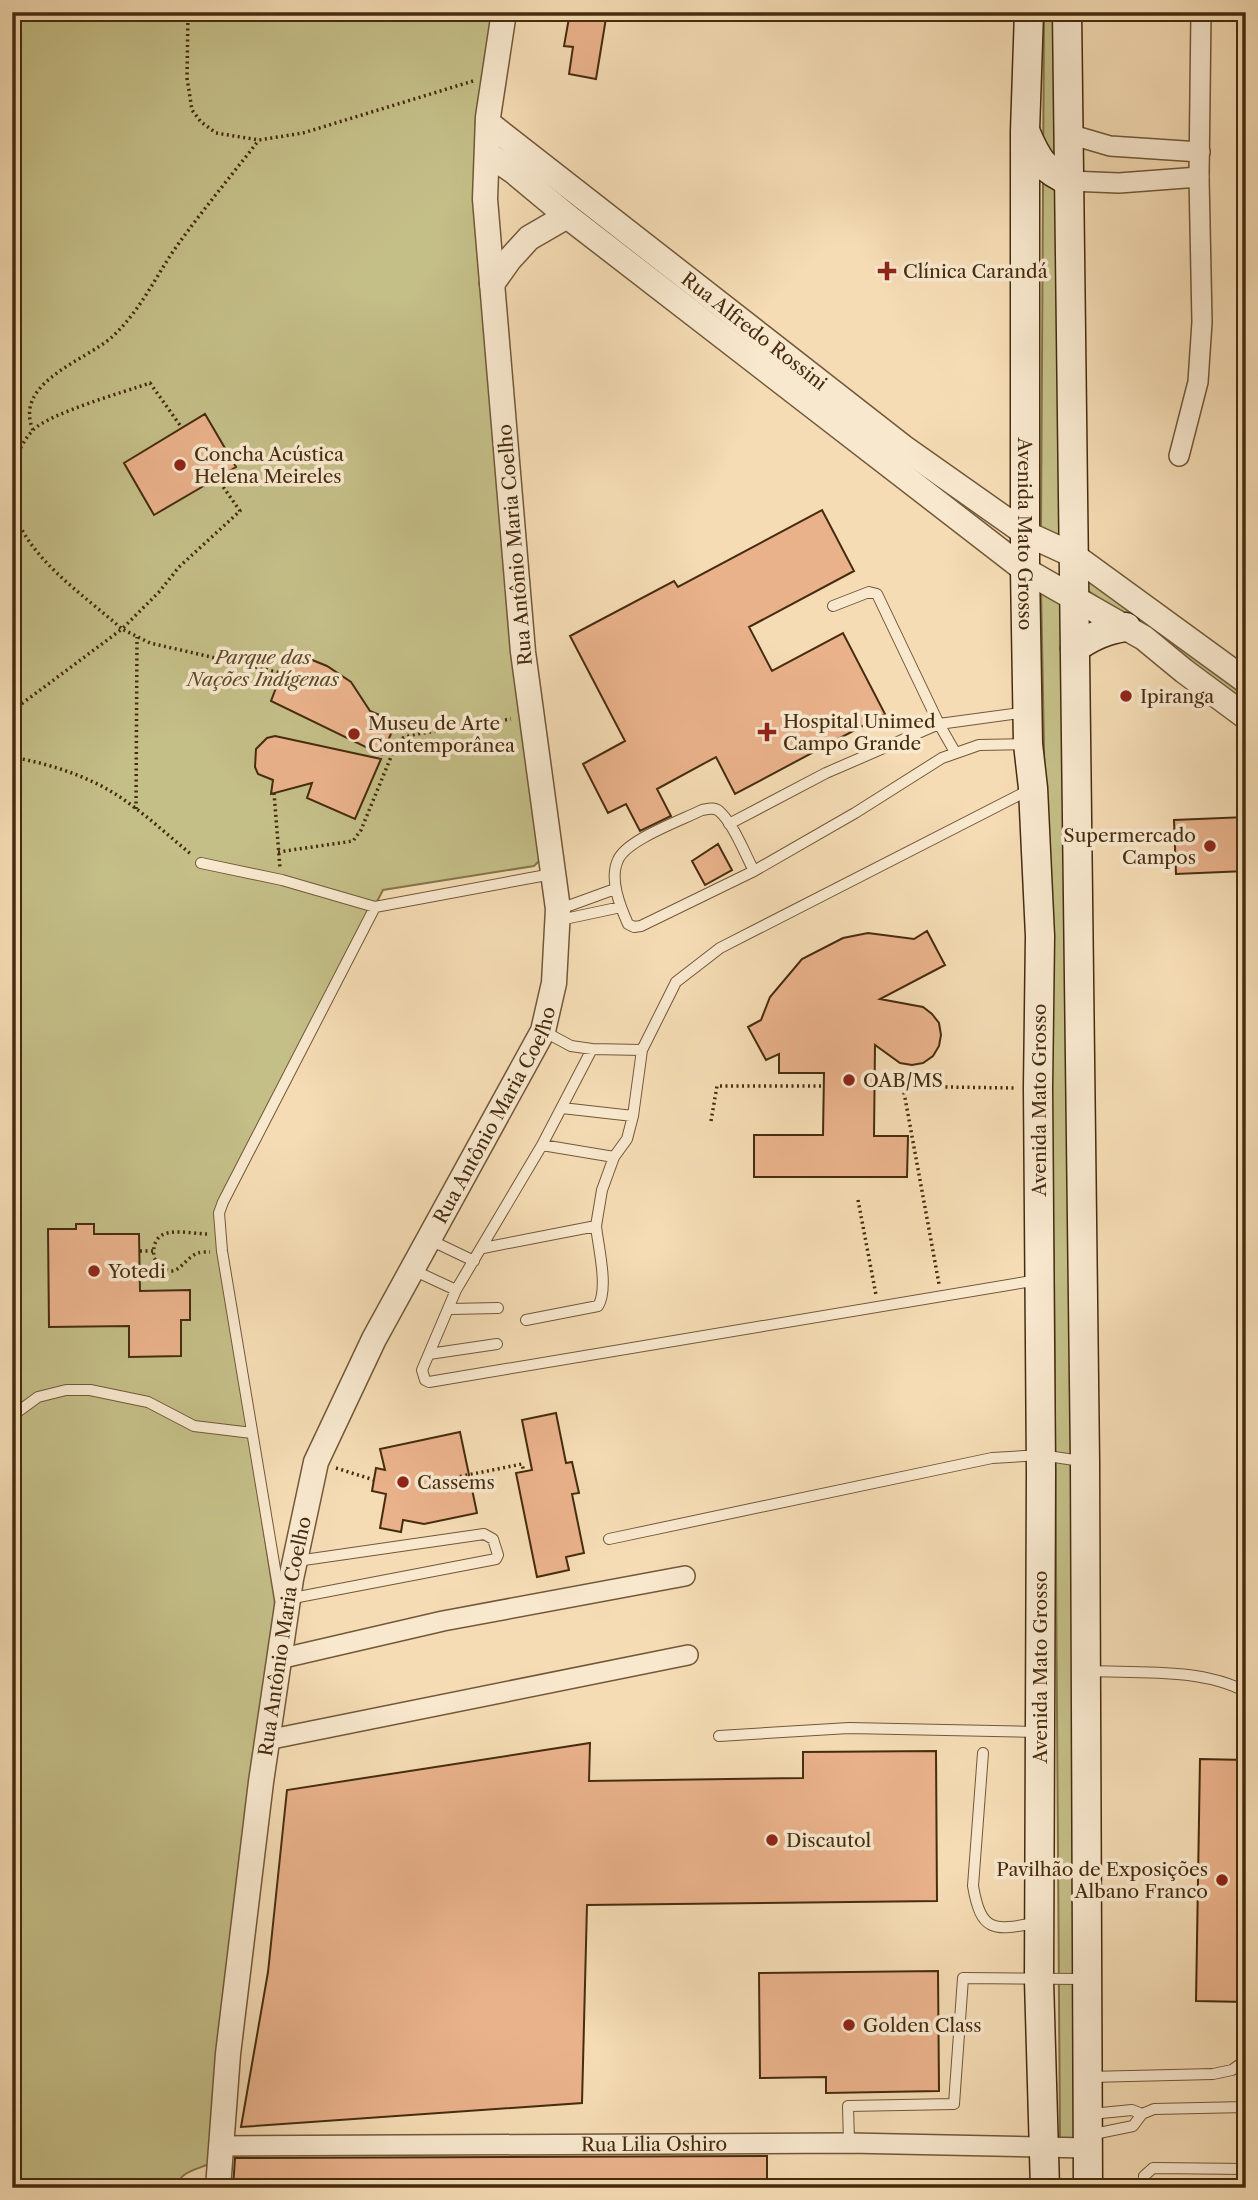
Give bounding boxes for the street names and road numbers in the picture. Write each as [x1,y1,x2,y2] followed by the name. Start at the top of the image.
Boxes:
[677,267,832,395] street label: Rua Alfredo Rossini
[493,423,537,667] street label: Rua Antônio Maria Coelho
[1013,436,1038,631] street label: Avenida Mato Grosso
[428,1004,560,1227] street label: Rua Antônio Maria Coelho
[1028,1004,1051,1197] street label: Avenida Mato Grosso
[253,1514,316,1758] street label: Rua Antônio Maria Coelho
[1029,1571,1052,1764] street label: Avenida Mato Grosso
[581,2132,727,2156] street label: Rua Lilia Oshiro

